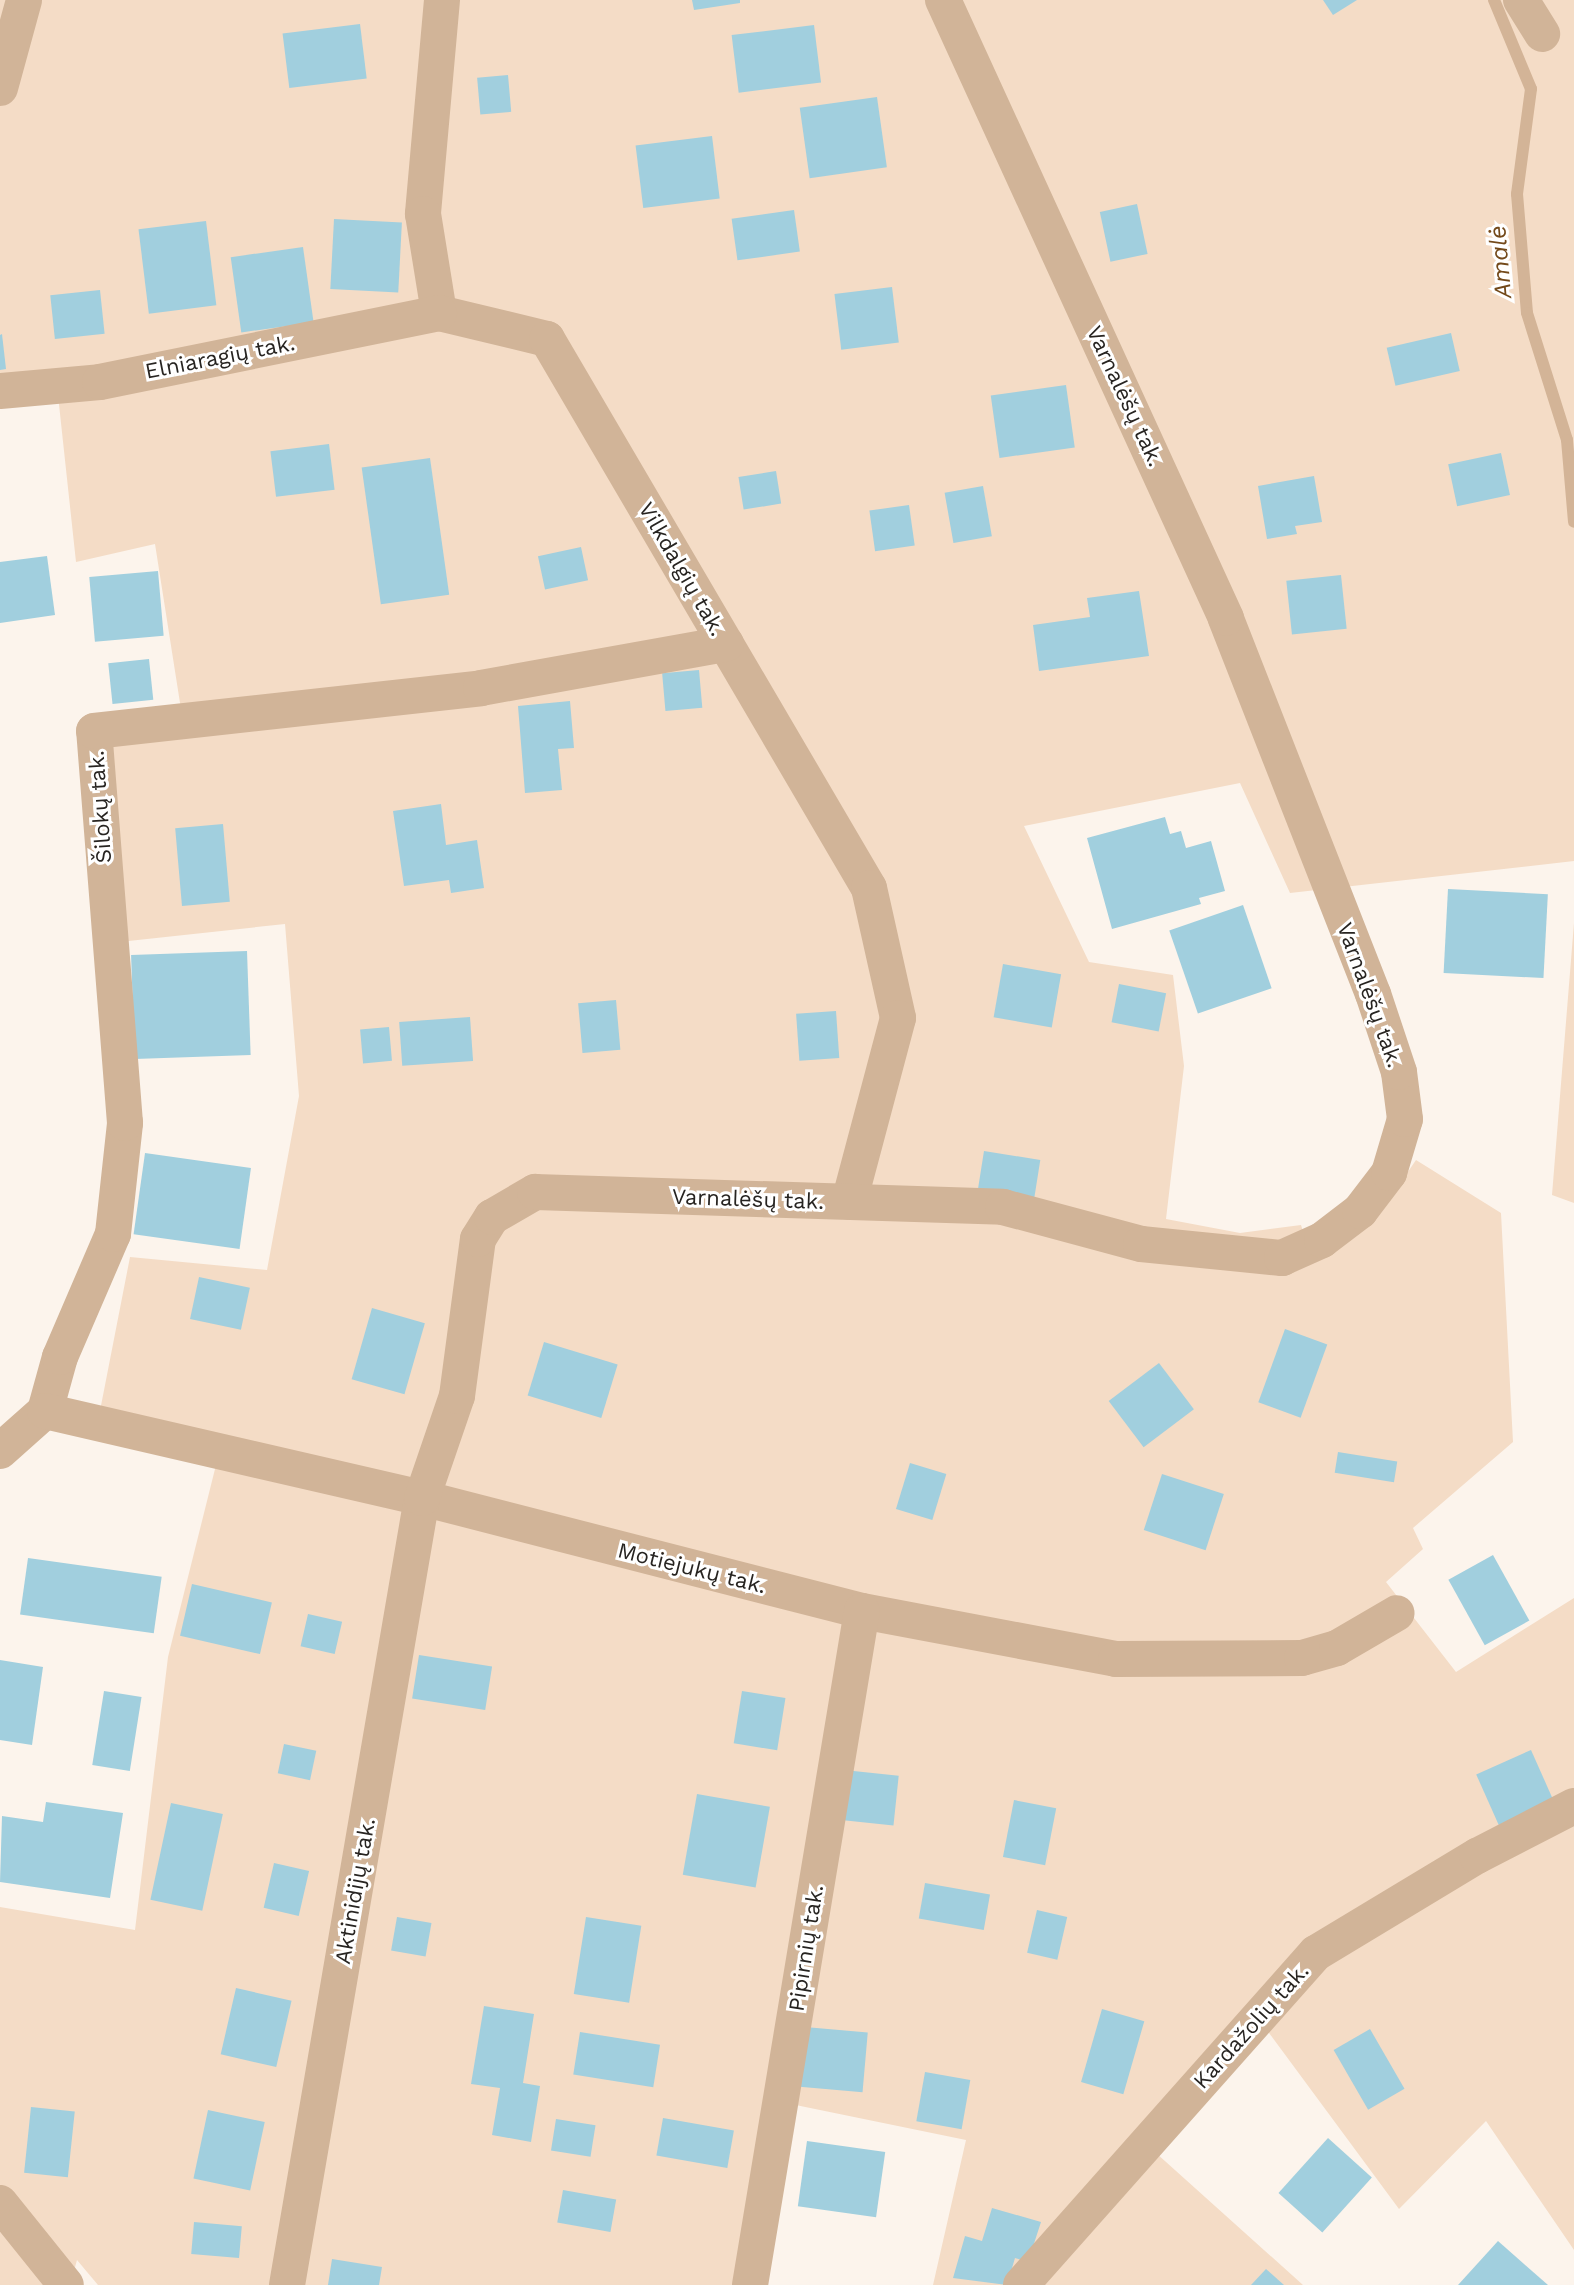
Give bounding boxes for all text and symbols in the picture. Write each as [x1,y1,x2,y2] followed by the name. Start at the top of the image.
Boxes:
[1483,224,1519,300] water label: Amalė
[1081,321,1169,471] street label: Varnalėšų tak.
[143,329,297,385] street label: Elniaragių tak.
[633,497,731,641] street label: Vilkdalgių tak.
[83,750,117,864] street label: Šilokų tak.
[1332,919,1408,1071] street label: Varnalėšų tak.
[671,1183,825,1215] street label: Varnalėšų tak.
[615,1537,769,1599] street label: Motiejukų tak.
[329,1816,381,1966] street label: Aktinidijų tak.
[783,1883,829,2013] street label: Pipirnių tak.
[1188,1958,1314,2094] street label: Kardažolių tak.

